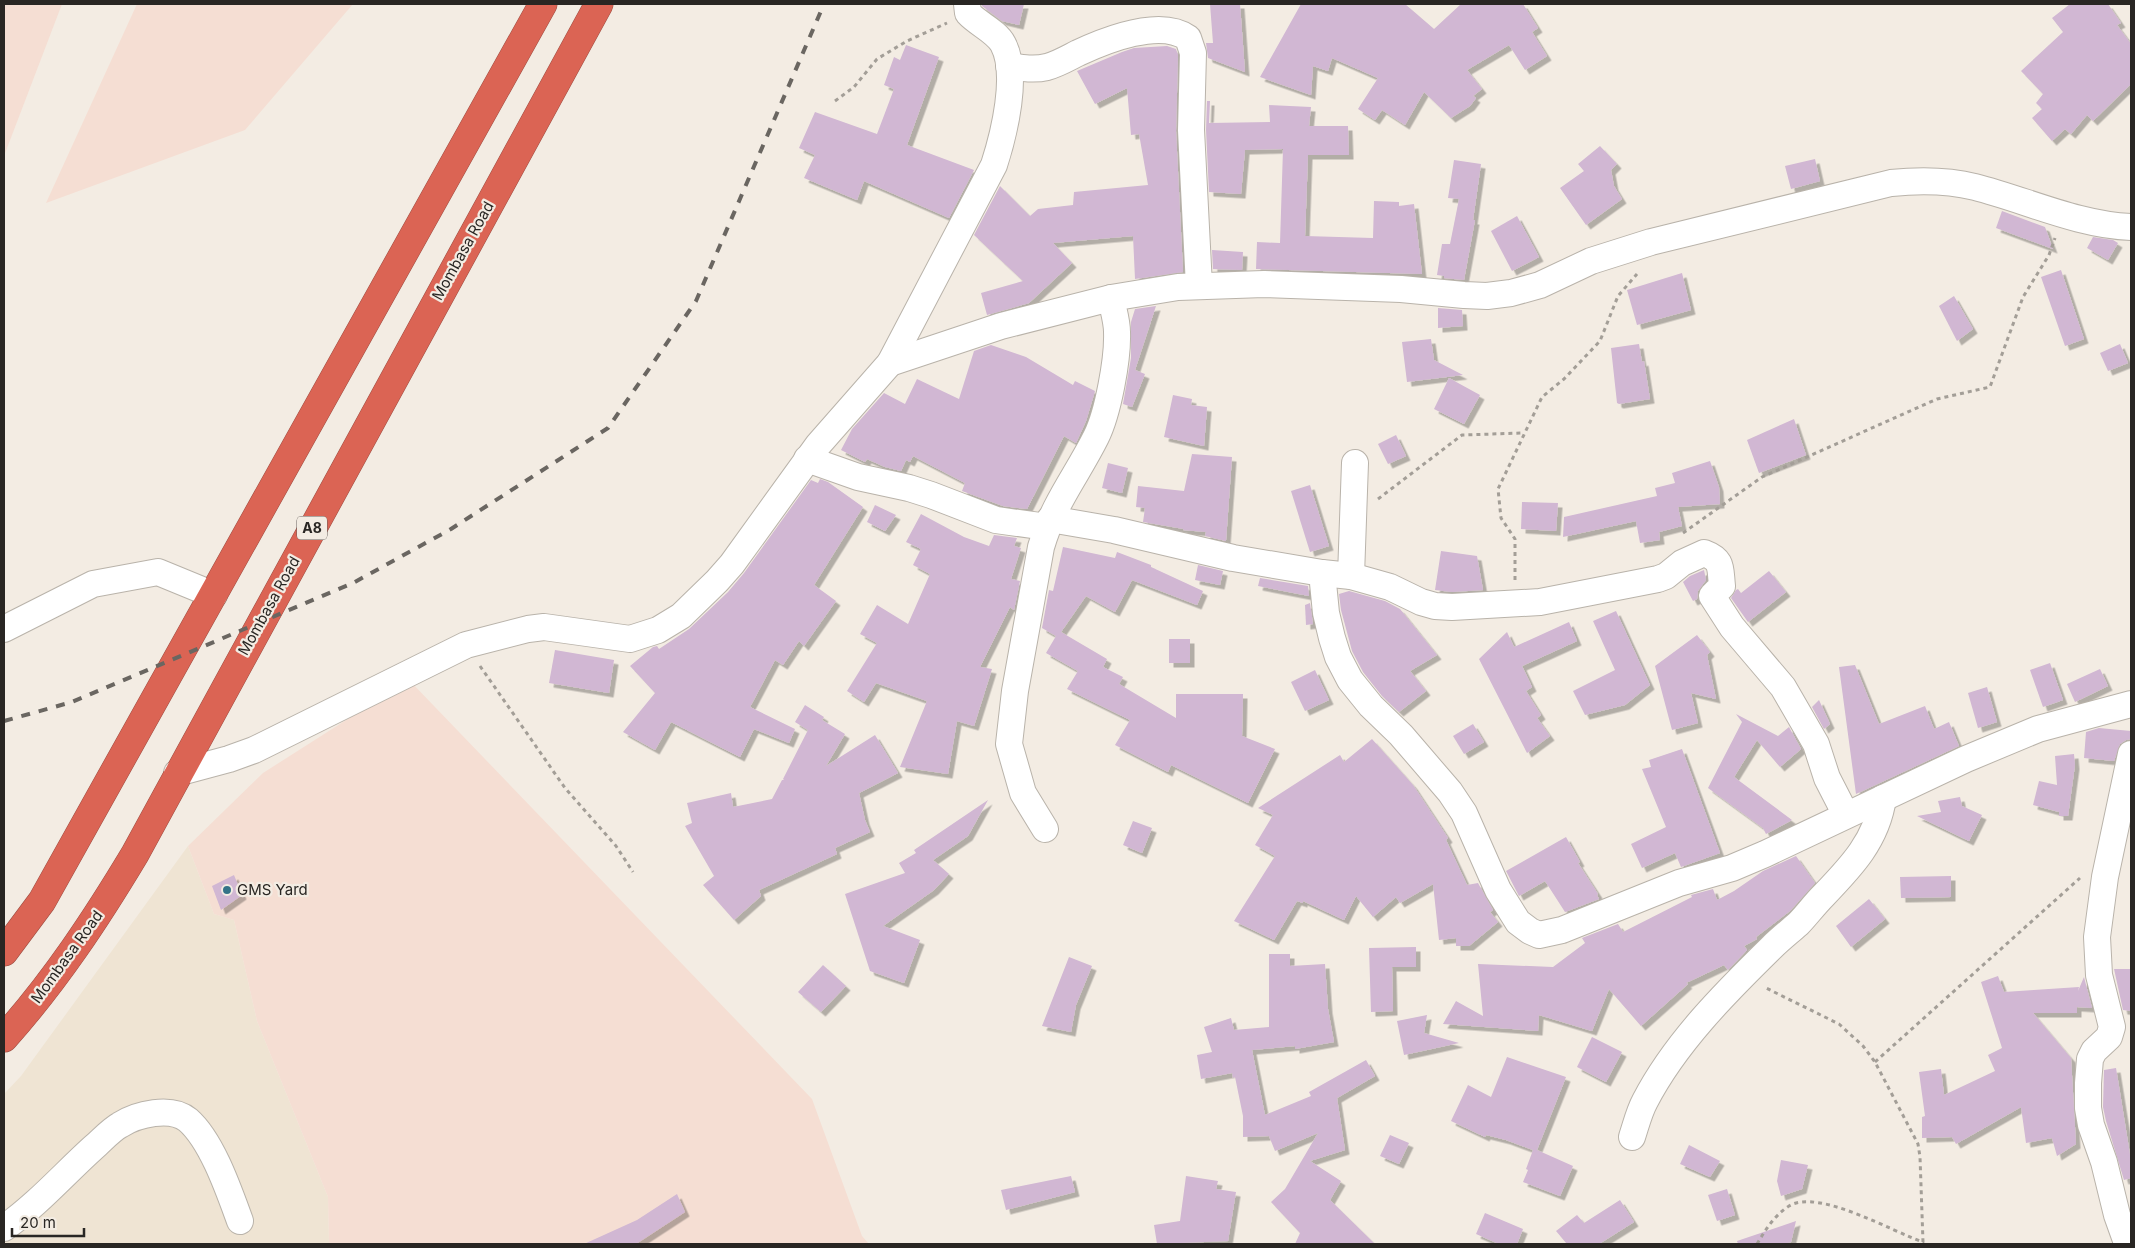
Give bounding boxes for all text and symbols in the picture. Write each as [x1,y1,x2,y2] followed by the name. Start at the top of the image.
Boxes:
[428,198,498,304] street label: Mombasa Road
[297,516,327,540] road number: A8
[234,553,304,659] street label: Mombasa Road
[237,880,308,899] place label: GMS Yard
[221,884,233,896] marker: GMS Yard
[27,907,107,1007] street label: Mombasa Road
[12,1206,85,1238] scale bar
[20,1213,56,1232] text: 20 m

